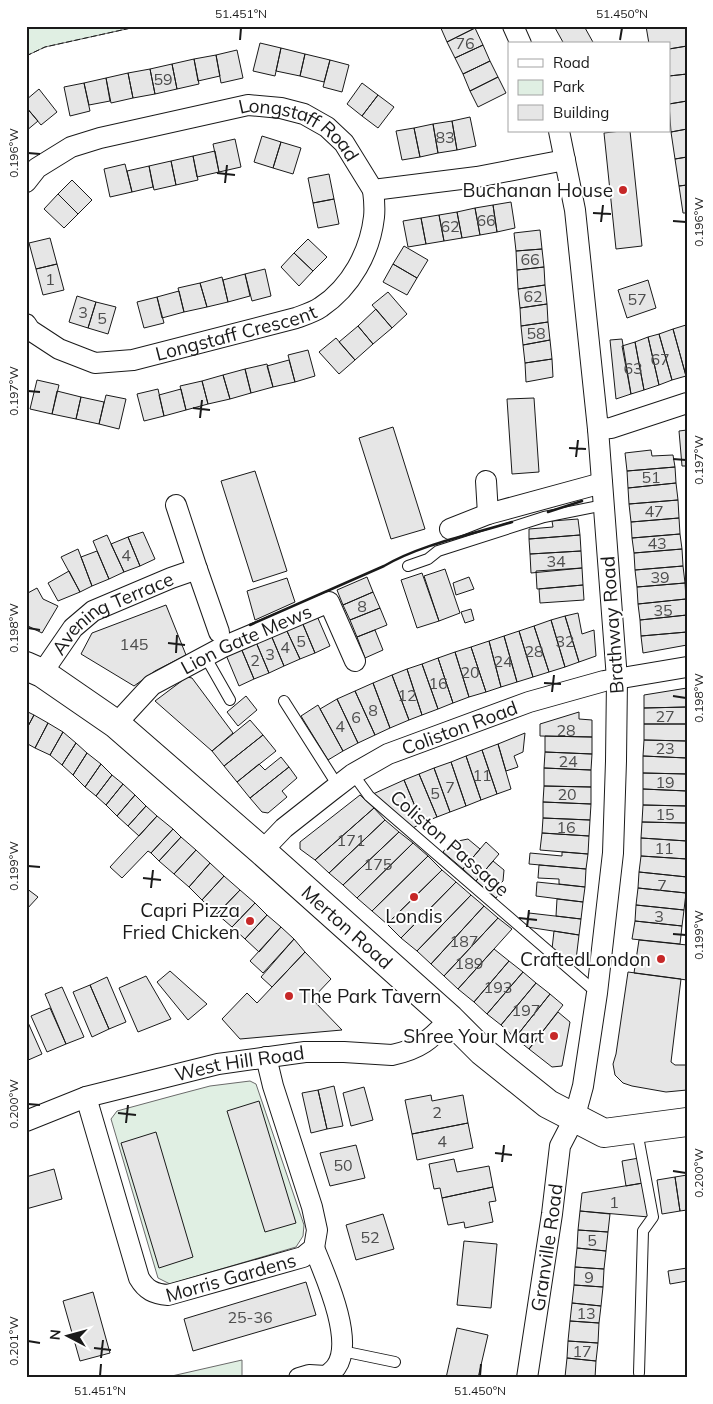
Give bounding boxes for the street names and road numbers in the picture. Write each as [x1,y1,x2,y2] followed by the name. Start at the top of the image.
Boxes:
[236,93,364,166] street label: Longstaff Road
[153,299,321,366] street label: Longstaff Crescent
[595,555,629,695] street label: Brathway Road
[46,566,177,659] street label: Avening Terrace
[177,599,315,679] street label: Lion Gate Mews
[398,695,521,760] street label: Coliston Road
[385,785,515,901] street label: Coliston Passage
[297,880,398,974] street label: Merton Road
[172,1040,306,1086] street label: West Hill Road
[525,1182,567,1313] street label: Granville Road
[163,1248,299,1307] street label: Morris Gardens

